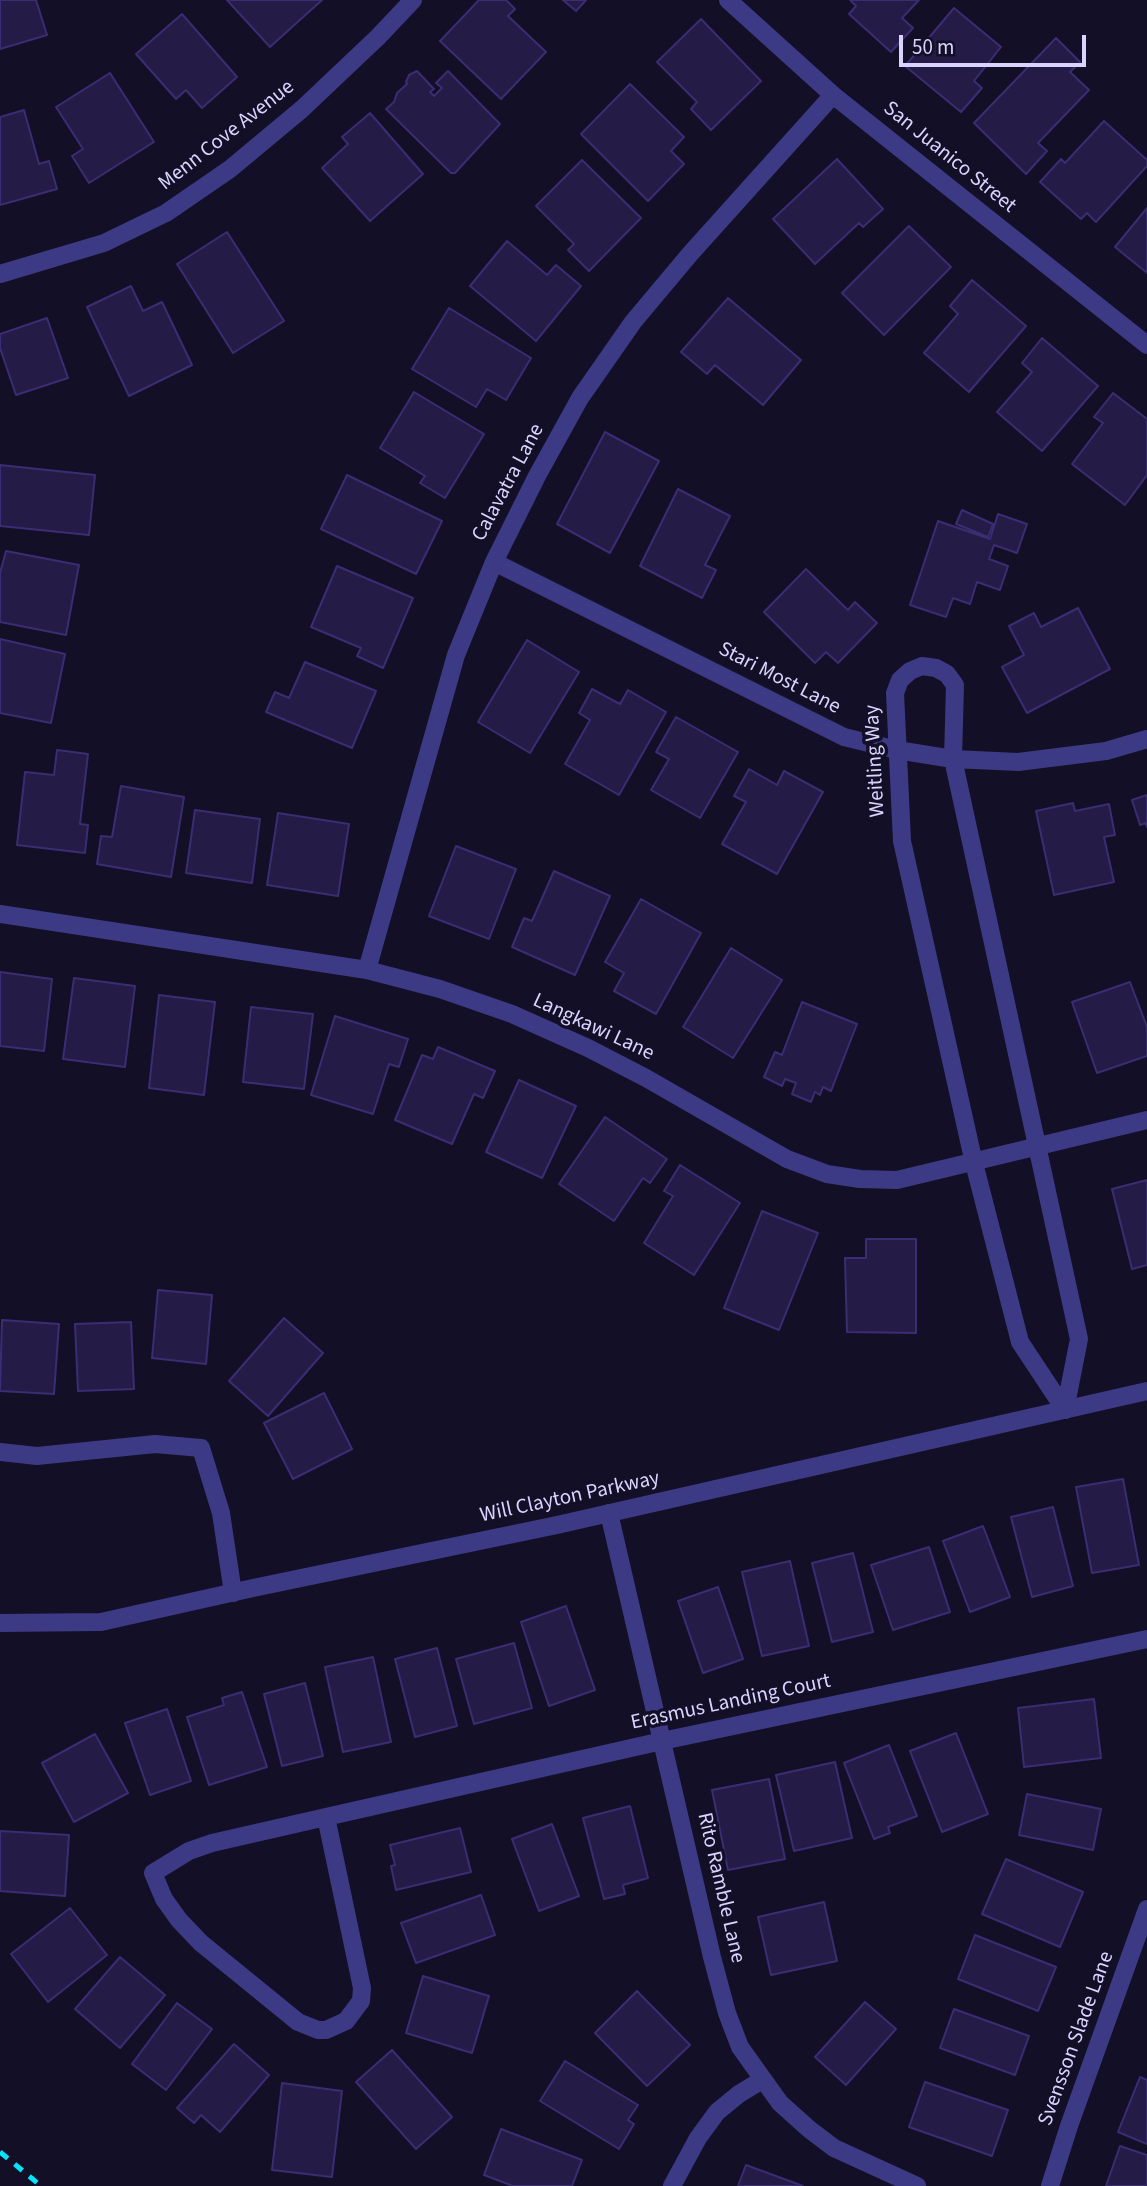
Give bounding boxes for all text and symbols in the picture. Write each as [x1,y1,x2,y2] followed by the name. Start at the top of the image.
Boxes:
[902,21,1089,65] scale bar
[912,32,954,62] text: 50 m
[154,75,300,197] street label: Menn Cove Avenue
[878,97,1020,219] street label: San Juanico Street
[467,420,551,546] street label: Calavatra Lane
[714,637,844,721] street label: Stari Most Lane
[860,704,892,818] street label: Weitling Way
[528,989,658,1067] street label: Langkawi Lane
[478,1467,662,1529] street label: Will Clayton Parkway
[629,1670,833,1736] street label: Erasmus Landing Court
[690,1810,750,1966] street label: Rito Ramble Lane
[1034,1948,1120,2130] street label: Svensson Slade Lane

